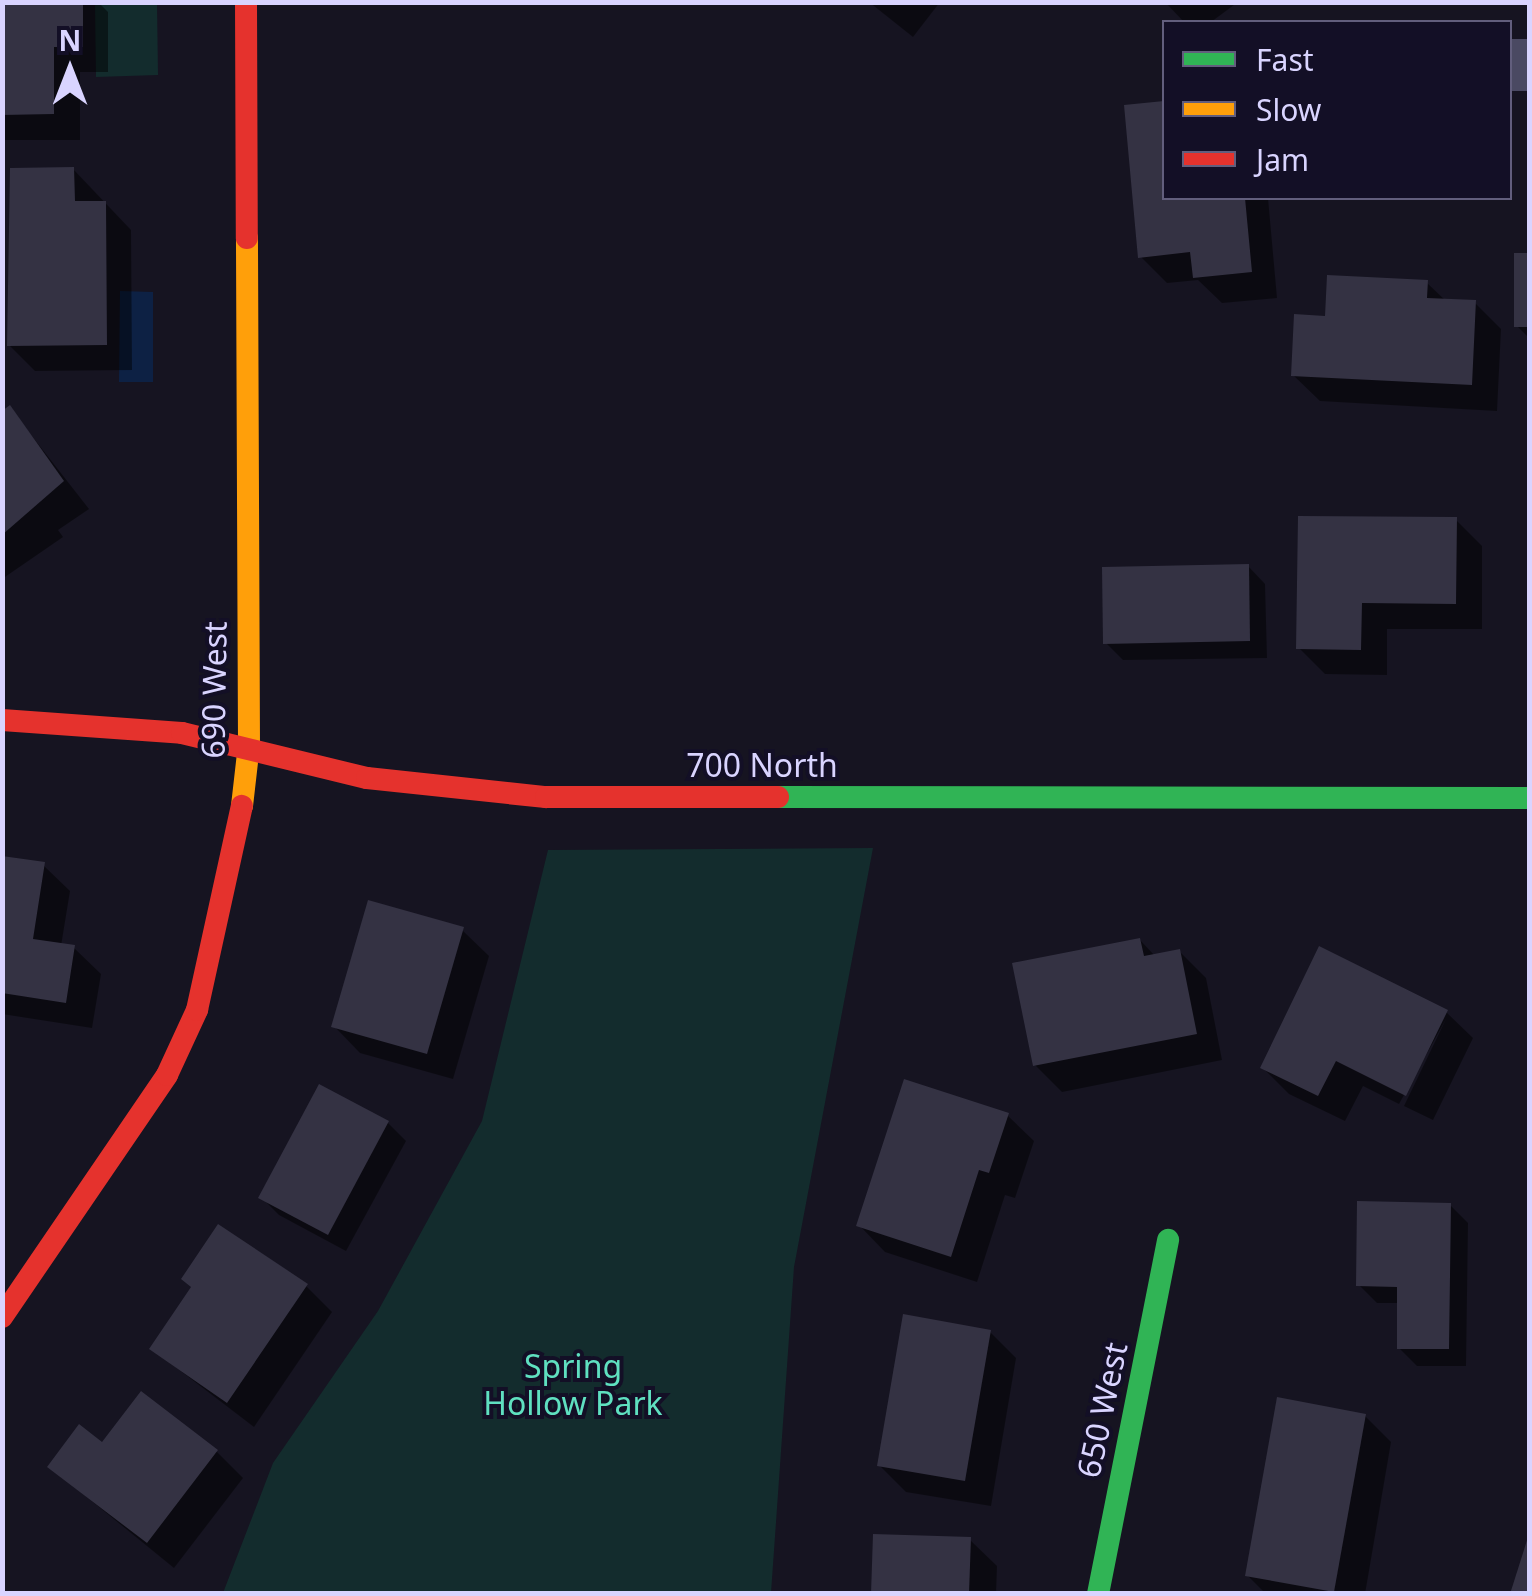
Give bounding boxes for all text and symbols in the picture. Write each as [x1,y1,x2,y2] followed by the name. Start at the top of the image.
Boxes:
[20,20,120,120] north arrow
[1162,20,1512,200] legend
[59,21,81,59] text: N
[1256,39,1314,80] text: Fast
[1256,89,1321,130] text: Slow
[1256,139,1309,180] text: Jam
[194,621,234,759] street label: 690 West
[686,746,838,784] street label: 700 North
[1069,1339,1135,1481] street label: 650 West
[483,1348,663,1423] park label: Spring Hollow Park

